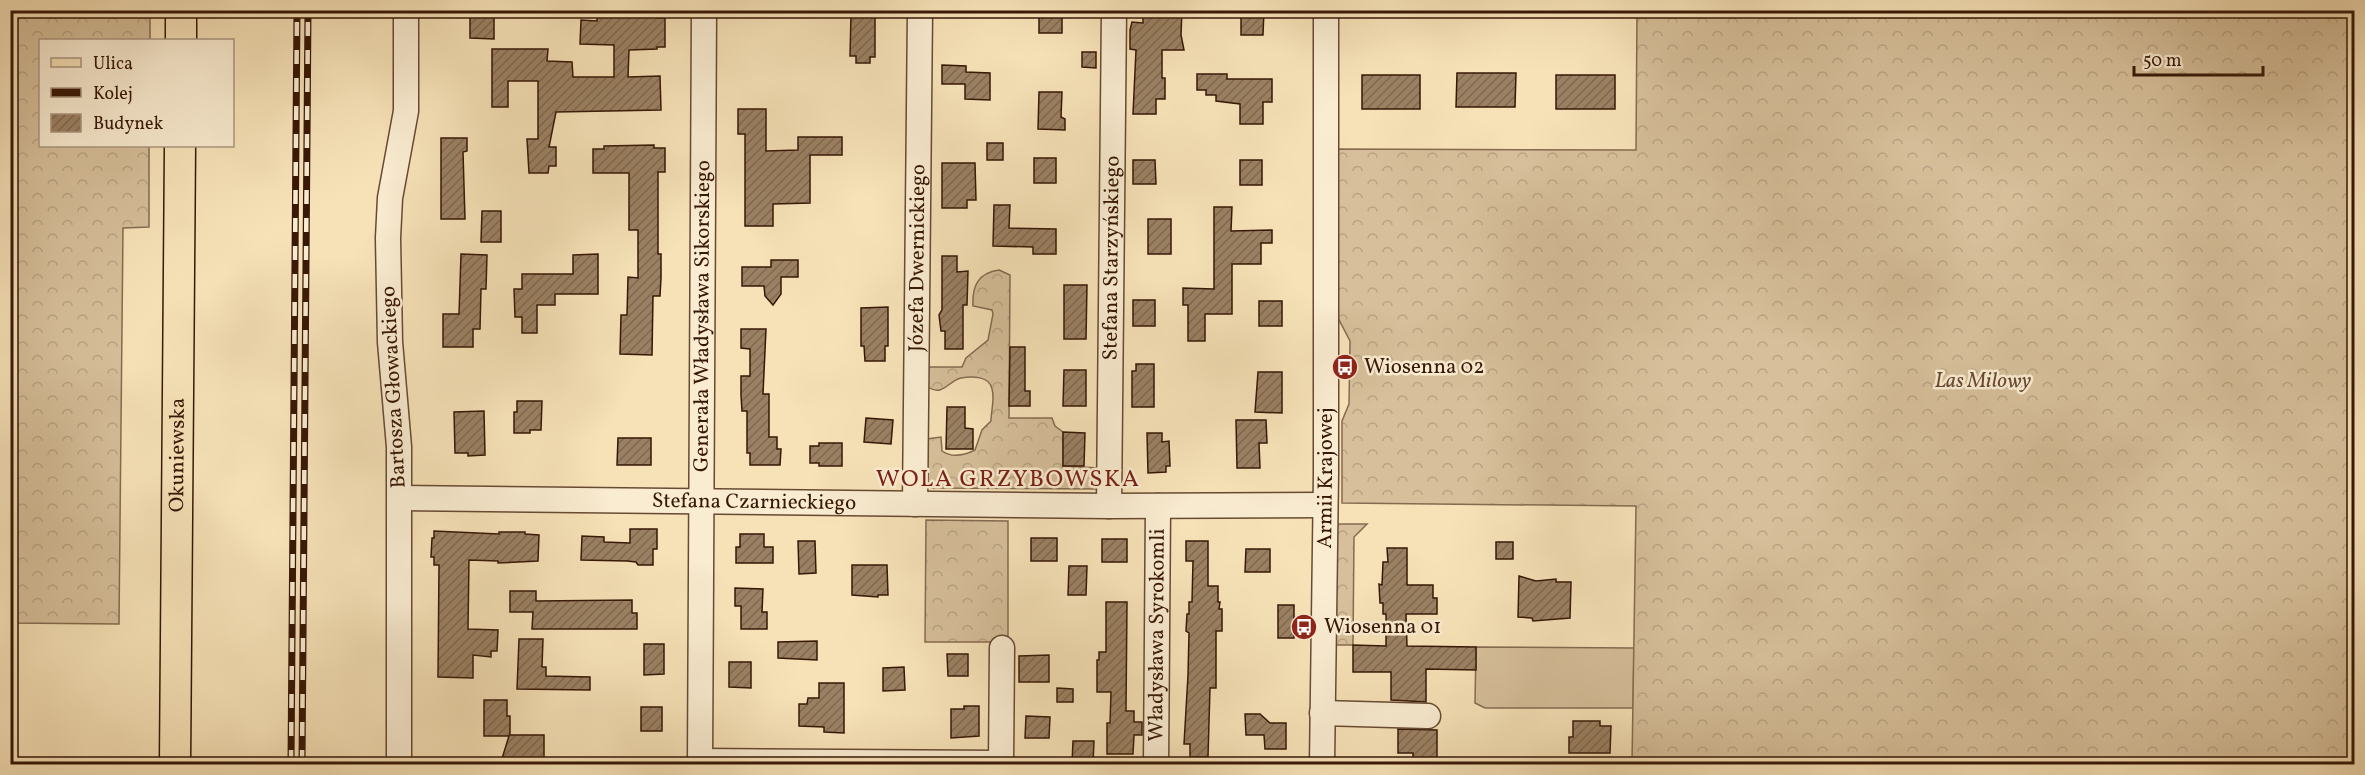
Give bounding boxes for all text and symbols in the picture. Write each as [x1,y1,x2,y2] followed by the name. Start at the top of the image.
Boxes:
[39,39,234,147] legend
[2134,39,2263,77] scale bar
[2143,49,2182,74] text: 50 m
[93,52,133,77] text: Ulica
[93,82,133,107] text: Kolej
[93,112,164,137] text: Budynek
[1096,155,1127,361] street label: Stefana Starzyńskiego
[687,160,718,472] street label: Generała Władysława Sikorskiego
[902,164,933,352] street label: Józefa Dwernickiego
[374,285,414,489] street label: Bartosza Głowackiego
[1330,352,1360,382] bus stop icon: Wiosenna 02
[1364,353,1485,382] place label: Wiosenna 02
[1935,367,2032,396] park label: Las Milowy
[163,398,192,512] street label: Okuniewska
[1310,407,1341,549] street label: Armii Krajowej
[876,463,1140,497] district label: WOLA GRZYBOWSKA
[652,486,856,518] street label: Stefana Czarnieckiego
[1142,528,1172,742] street label: Władysława Syrokomli
[1289,612,1319,642] bus stop icon: Wiosenna 01
[1324,613,1441,642] place label: Wiosenna 01

